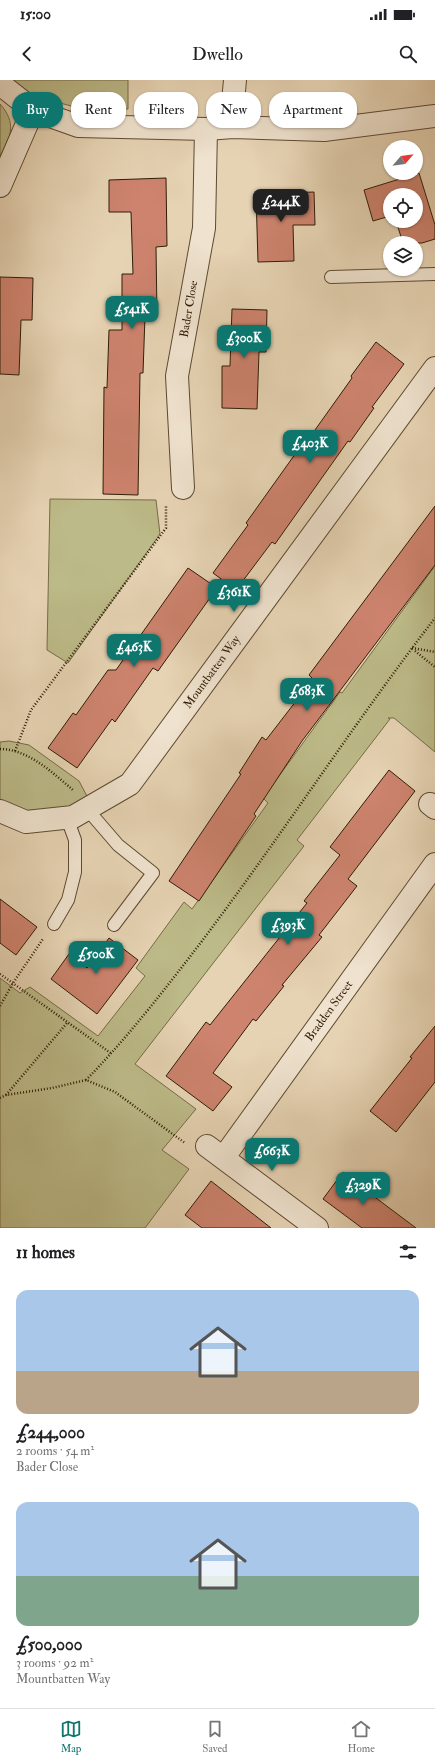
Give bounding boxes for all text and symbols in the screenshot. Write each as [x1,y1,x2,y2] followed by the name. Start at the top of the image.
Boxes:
[20,5,51,24] text: 15:00
[16,43,38,65] icon: back
[192,43,243,66] text: Dwello
[397,43,419,65] icon: search
[12,92,63,128] chip: Buy
[71,92,126,128] chip: Rent
[134,92,198,128] chip: Filters
[206,92,261,128] chip: New
[269,92,357,128] chip: Apartment
[383,140,423,180] north arrow
[383,140,423,276] map controls
[383,188,423,228] button: locate
[253,189,309,223] pin: £244K
[262,194,300,210] text: £244K
[383,236,423,276] button: layers
[177,279,201,339] street label: Bader Close
[104,296,160,330] pin: £541K
[115,301,149,317] text: £541K
[216,325,272,359] pin: £300K
[226,330,262,346] text: £300K
[282,430,338,464] pin: £403K
[292,435,328,451] text: £403K
[206,579,262,613] pin: £361K
[217,584,251,600] text: £361K
[180,632,244,712] street label: Mountbatten Way
[106,634,162,668] pin: £463K
[116,639,152,655] text: £463K
[279,678,335,712] pin: £683K
[289,683,325,699] text: £683K
[260,912,316,946] pin: £393K
[271,917,305,933] text: £393K
[68,941,124,975] pin: £500K
[78,946,114,962] text: £500K
[302,978,356,1044] street label: Bradden Street
[244,1138,300,1172] pin: £663K
[254,1143,290,1159] text: £663K
[335,1172,391,1206] pin: £329K
[345,1177,381,1193] text: £329K
[397,1241,419,1263] icon: filters
[16,1242,75,1263] text: 11 homes
[182,1316,254,1388] icon: home
[16,1422,85,1443] text: £244,000
[16,1443,94,1459] text: 2 rooms · 54 m²
[16,1459,78,1475] text: Bader Close
[182,1528,254,1600] icon: home
[16,1634,82,1655] text: £500,000
[16,1655,93,1671] text: 3 rooms · 92 m²
[16,1671,110,1687] text: Mountbatten Way
[60,1718,82,1755] tab: Map
[202,1718,227,1755] tab: Saved
[348,1718,375,1755] tab: Home

